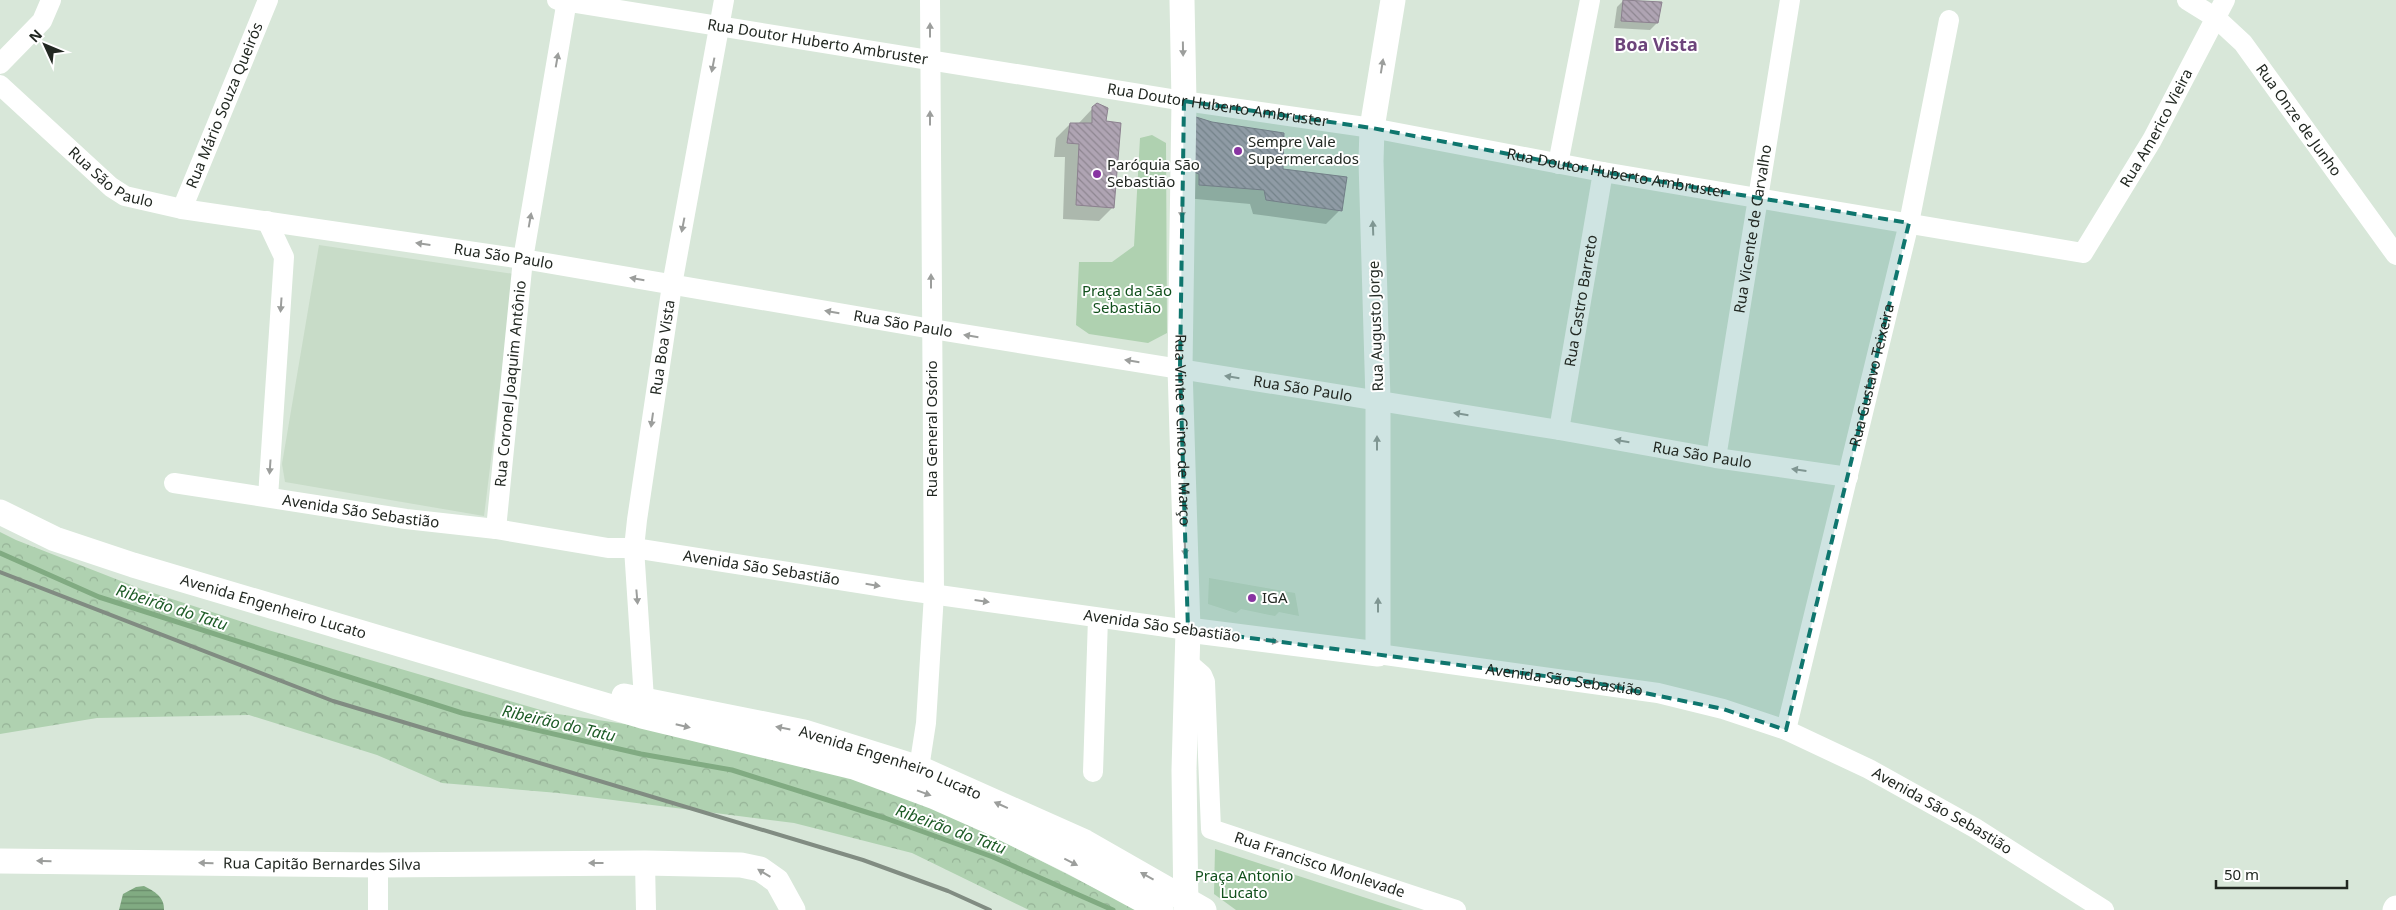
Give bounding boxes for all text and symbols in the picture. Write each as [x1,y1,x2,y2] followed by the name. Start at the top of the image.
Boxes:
[706,13,930,69] street label: Rua Doutor Huberto Ambruster
[181,19,267,191] street label: Rua Mário Souza Queirós
[20,20,70,70] north arrow
[926,22,934,38] one-way arrow
[24,25,46,46] text: N
[1614,32,1698,56] district label: Boa Vista
[1179,41,1187,57] one-way arrow
[553,51,561,67] one-way arrow
[708,58,716,74] one-way arrow
[1379,58,1387,74] one-way arrow
[2252,59,2347,180] street label: Rua Onze de Junho
[2115,65,2197,191] street label: Rua Americo Vieira
[1106,78,1330,131] street label: Rua Doutor Huberto Ambruster
[926,110,934,126] one-way arrow
[1248,131,1359,168] place label: Sempre Vale Supermercados
[64,142,156,211] street label: Rua São Paulo
[1505,143,1729,202] street label: Rua Doutor Huberto Ambruster
[1729,143,1775,315] street label: Rua Vicente de Carvalho
[1232,145,1244,157] marker: Sempre Vale Supermercados
[1107,154,1200,191] place label: Paróquia São Sebastião
[1091,168,1103,180] marker: Paróquia São Sebastião
[1178,203,1186,219] one-way arrow
[526,212,534,228] one-way arrow
[679,217,687,233] one-way arrow
[1369,219,1377,235] one-way arrow
[1559,233,1601,368] street label: Rua Castro Barreto
[453,238,555,273] street label: Rua São Paulo
[414,240,430,248] one-way arrow
[1363,260,1387,392] street label: Rua Augusto Jorge
[927,272,935,288] one-way arrow
[629,275,645,283] one-way arrow
[489,279,530,488] street label: Rua Coronel Joaquim Antônio
[1082,280,1172,317] park label: Praça da São Sebastião
[276,298,284,314] one-way arrow
[645,298,679,396] street label: Rua Boa Vista
[1844,301,1898,449] street label: Rua Gustavo Teixeira
[852,305,954,341] street label: Rua São Paulo
[823,308,839,316] one-way arrow
[963,331,979,339] one-way arrow
[1171,334,1196,526] street label: Rua Vinte e Cinco de Março
[1123,356,1139,364] one-way arrow
[921,360,941,498] street label: Rua General Osório
[1252,370,1354,406] street label: Rua São Paulo
[1224,372,1240,380] one-way arrow
[1453,410,1469,418] one-way arrow
[648,412,656,428] one-way arrow
[1373,434,1381,450] one-way arrow
[1651,436,1753,472] street label: Rua São Paulo
[1613,437,1629,445] one-way arrow
[265,460,273,476] one-way arrow
[1791,466,1807,474] one-way arrow
[281,489,440,532] street label: Avenida São Sebastião
[1181,541,1189,557] one-way arrow
[682,545,841,589] street label: Avenida São Sebastião
[178,569,369,643] street label: Avenida Engenheiro Lucato
[114,579,230,635] water label: Ribeirão do Tatu
[865,582,881,590] one-way arrow
[1262,587,1288,607] place label: IGA
[633,589,641,605] one-way arrow
[1246,592,1258,604] marker: IGA
[974,597,990,605] one-way arrow
[1374,597,1382,613] one-way arrow
[1082,604,1242,646] street label: Avenida São Sebastião
[1263,637,1279,645] one-way arrow
[1485,658,1644,700] street label: Avenida São Sebastião
[500,699,618,747] water label: Ribeirão do Tatu
[797,720,985,804] street label: Avenida Engenheiro Lucato
[676,722,691,730] one-way arrow
[774,723,790,731] one-way arrow
[1869,762,2016,858] street label: Avenida São Sebastião
[917,789,932,797] one-way arrow
[893,799,1009,859] water label: Ribeirão do Tatu
[994,800,1008,808] one-way arrow
[1232,826,1408,901] street label: Rua Francisco Monlevade
[223,852,421,874] street label: Rua Capitão Bernardes Silva
[36,857,52,865] one-way arrow
[1064,858,1078,866] one-way arrow
[2216,858,2347,890] scale bar
[198,859,214,867] one-way arrow
[588,859,604,867] one-way arrow
[2224,864,2259,884] text: 50 m
[1195,865,1293,902] park label: Praça Antonio Lucato
[757,868,770,877] one-way arrow
[1140,872,1154,881] one-way arrow

